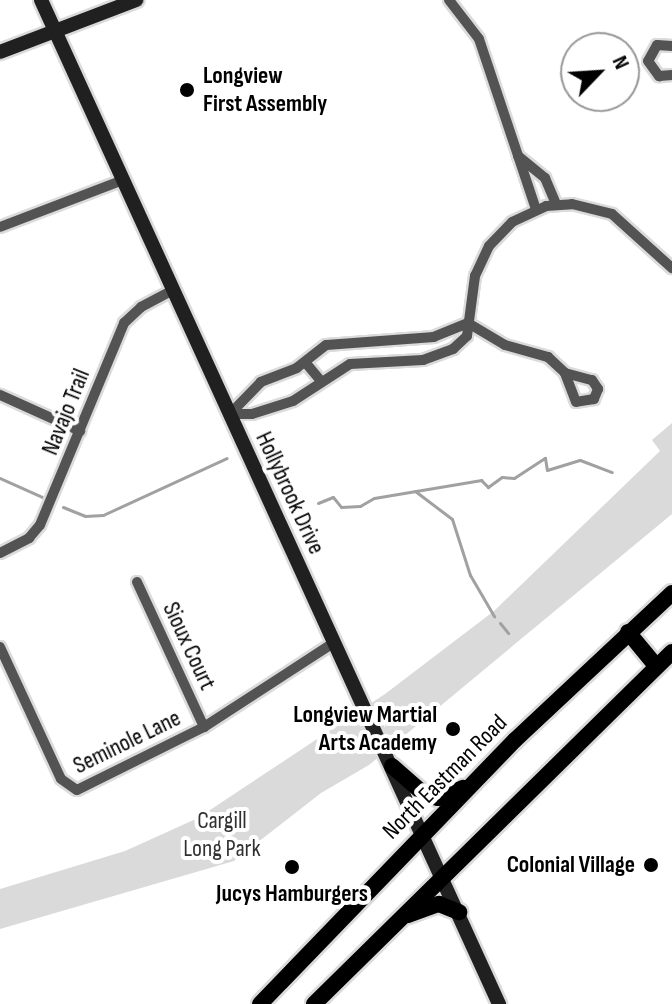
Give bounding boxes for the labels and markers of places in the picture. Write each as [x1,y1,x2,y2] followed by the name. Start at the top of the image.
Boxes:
[203,62,327,118] place label: Longview First Assembly
[178,81,196,99] marker: Longview First Assembly
[293,701,437,757] place label: Longview Martial Arts Academy
[444,720,462,738] marker: Longview Martial Arts Academy
[507,851,635,879] place label: Colonial Village
[642,856,660,874] marker: Colonial Village
[283,858,301,876] marker: Jucys Hamburgers
[216,880,368,908] place label: Jucys Hamburgers

